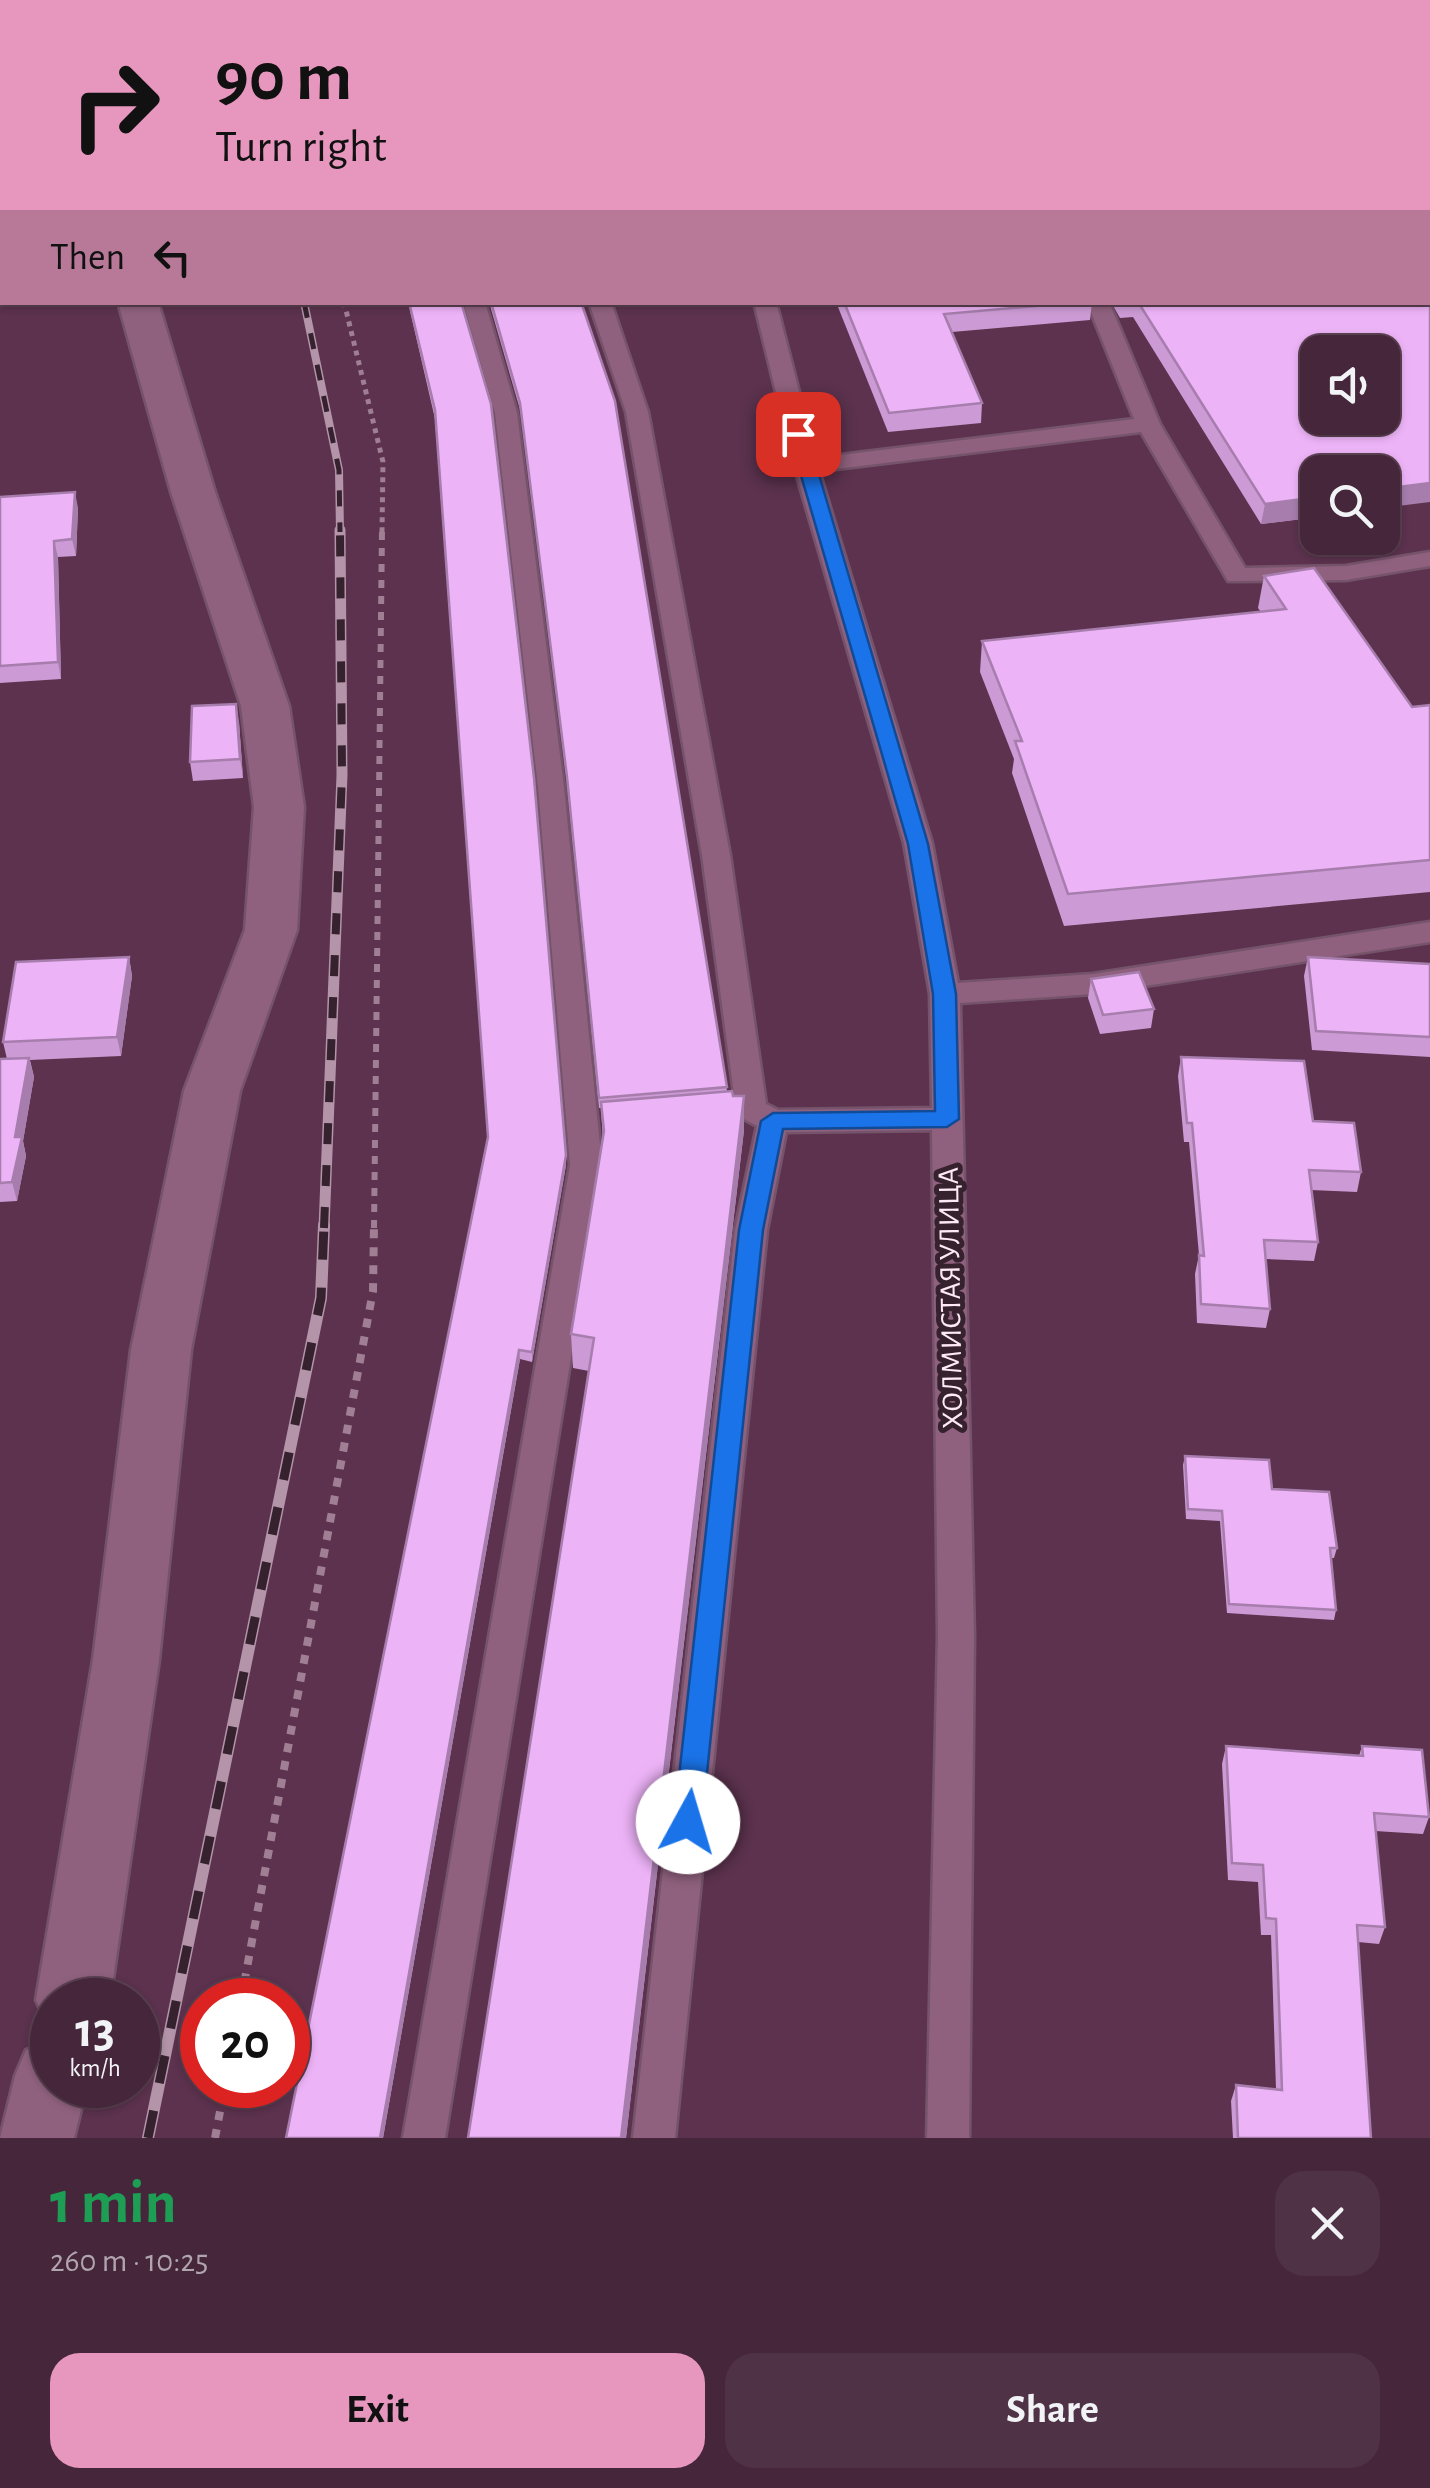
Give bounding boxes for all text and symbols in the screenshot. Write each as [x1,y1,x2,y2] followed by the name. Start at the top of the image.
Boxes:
[50,40,180,170] icon: right
[215,43,352,113] text: 90 m
[215,125,387,170] text: Turn right
[145,230,200,285] icon: left
[50,239,125,277] text: Then
[1300,335,1400,555] map controls
[1300,335,1400,435] button: sound
[756,392,841,477] pin
[771,407,826,462] icon: arrive
[1300,455,1400,555] button: search
[934,1167,968,1429] street label: ХОЛМИСТАЯ УЛИЦА
[636,1770,740,1874] position arrow
[180,1978,310,2108] speed limit sign: 20
[75,2006,115,2056] text: 13
[69,2056,121,2081] text: km/h
[1275,2171,1380,2276] button: close
[50,2174,176,2234] text: 1 min
[50,2245,208,2277] text: 260 m · 10:25
[50,2353,705,2468] button: Exit
[725,2353,1380,2468] button: Share

